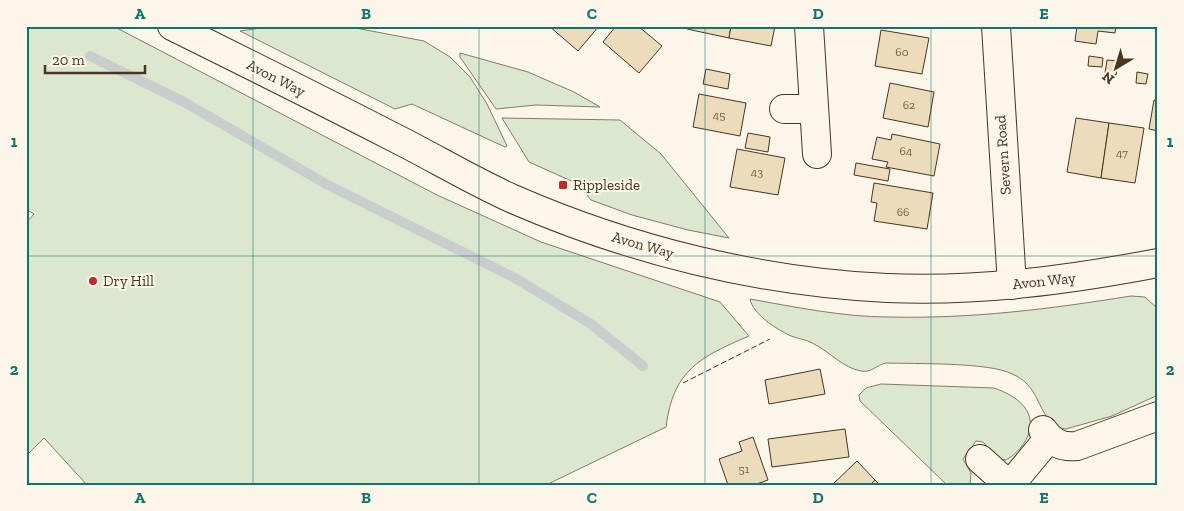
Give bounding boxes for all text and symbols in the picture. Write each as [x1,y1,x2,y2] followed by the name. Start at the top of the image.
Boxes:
[135,4,146,23] text: A
[361,4,371,23] text: B
[587,4,597,23] text: C
[812,4,824,23] text: D
[1039,4,1049,23] text: E
[45,42,145,74] scale bar
[1092,42,1142,92] north arrow
[895,45,909,59] house number: 60
[52,51,85,69] text: 20 m
[244,56,309,101] street label: Avon Way
[1099,68,1118,88] text: N
[903,98,915,112] house number: 62
[713,108,725,122] house number: 45
[991,114,1015,195] street label: Severn Road
[11,132,18,151] text: 1
[1167,132,1174,151] text: 1
[900,144,913,158] house number: 64
[1116,146,1128,160] house number: 47
[751,165,763,179] house number: 43
[573,176,640,194] place label: Rippleside
[557,179,569,191] marker: Rippleside
[897,205,909,219] house number: 66
[610,228,676,263] street label: Avon Way
[1011,269,1077,293] street label: Avon Way
[103,272,154,290] place label: Dry Hill
[87,275,99,287] marker: Dry Hill
[10,360,19,379] text: 2
[1166,360,1175,379] text: 2
[739,462,750,476] house number: 51
[135,488,146,507] text: A
[361,488,371,507] text: B
[587,488,597,507] text: C
[812,488,824,507] text: D
[1039,488,1049,507] text: E

